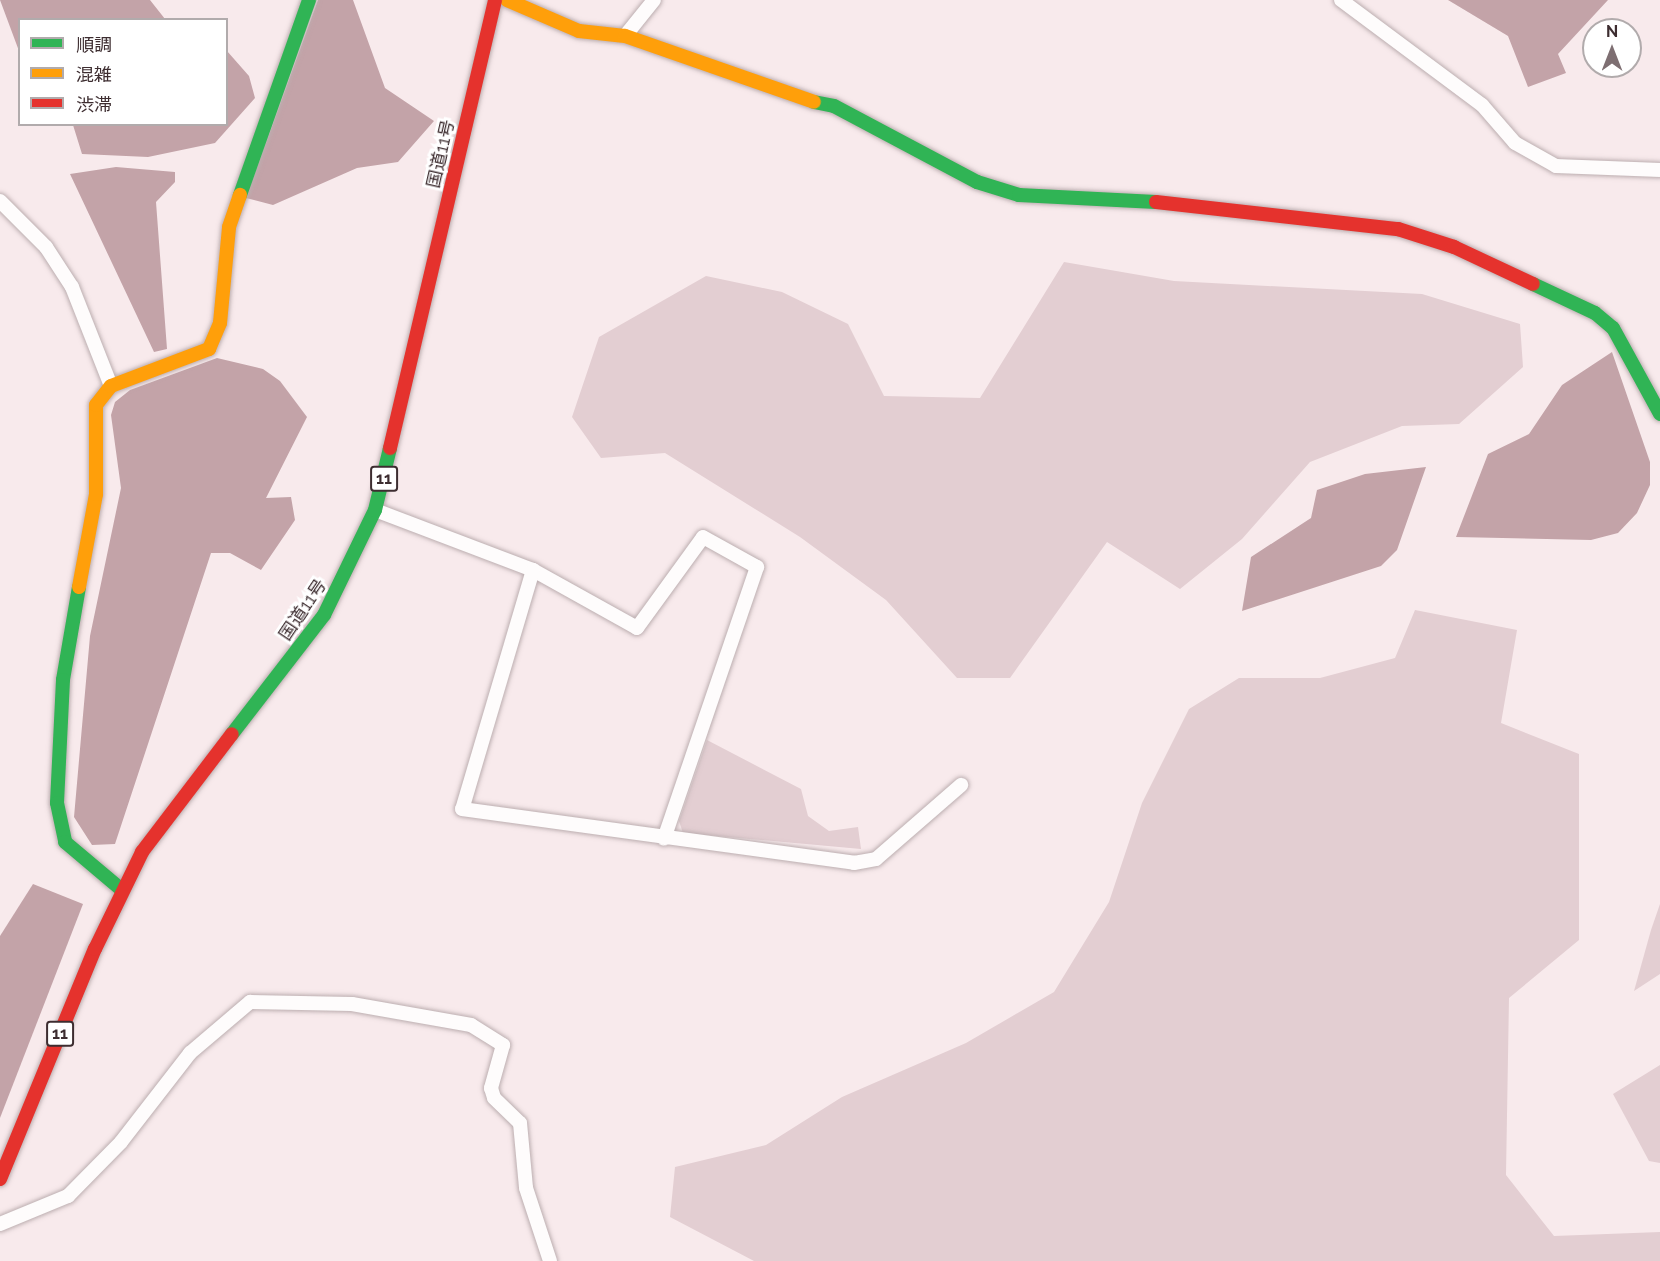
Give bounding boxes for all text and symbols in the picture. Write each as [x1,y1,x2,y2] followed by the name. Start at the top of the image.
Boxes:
[18,18,228,126] legend
[1582,18,1642,78] north arrow
[1606,22,1618,41] text: N
[76,34,112,55] text: 順調
[76,64,112,85] text: 混雑
[76,94,112,115] text: 渋滞
[423,118,459,190] street label: 国道11号
[369,466,399,492] road number: 11
[275,575,331,645] street label: 国道11号
[45,1021,75,1047] road number: 11

